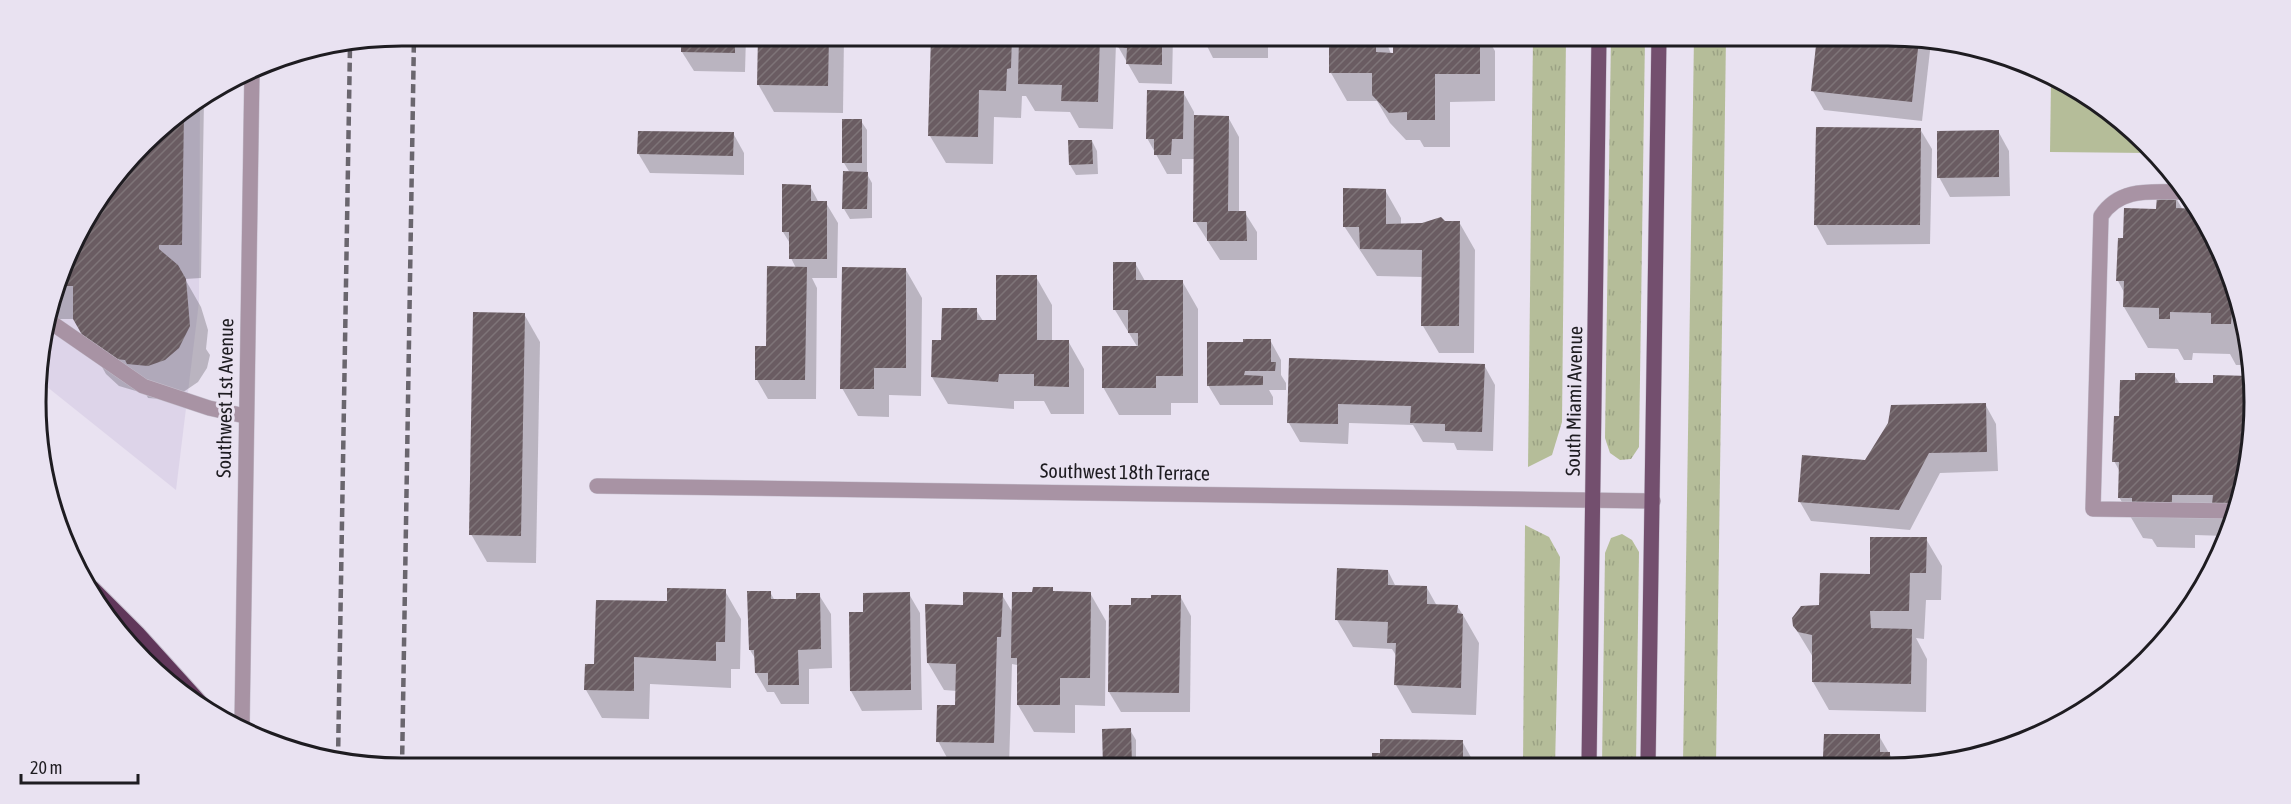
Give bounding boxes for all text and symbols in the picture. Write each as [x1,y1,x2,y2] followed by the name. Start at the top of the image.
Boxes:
[212,318,237,478] street label: Southwest 1st Avenue
[1561,326,1586,476] street label: South Miami Avenue
[1040,459,1210,484] street label: Southwest 18th Terrace
[21,747,138,785] scale bar
[30,757,62,778] text: 20 m

